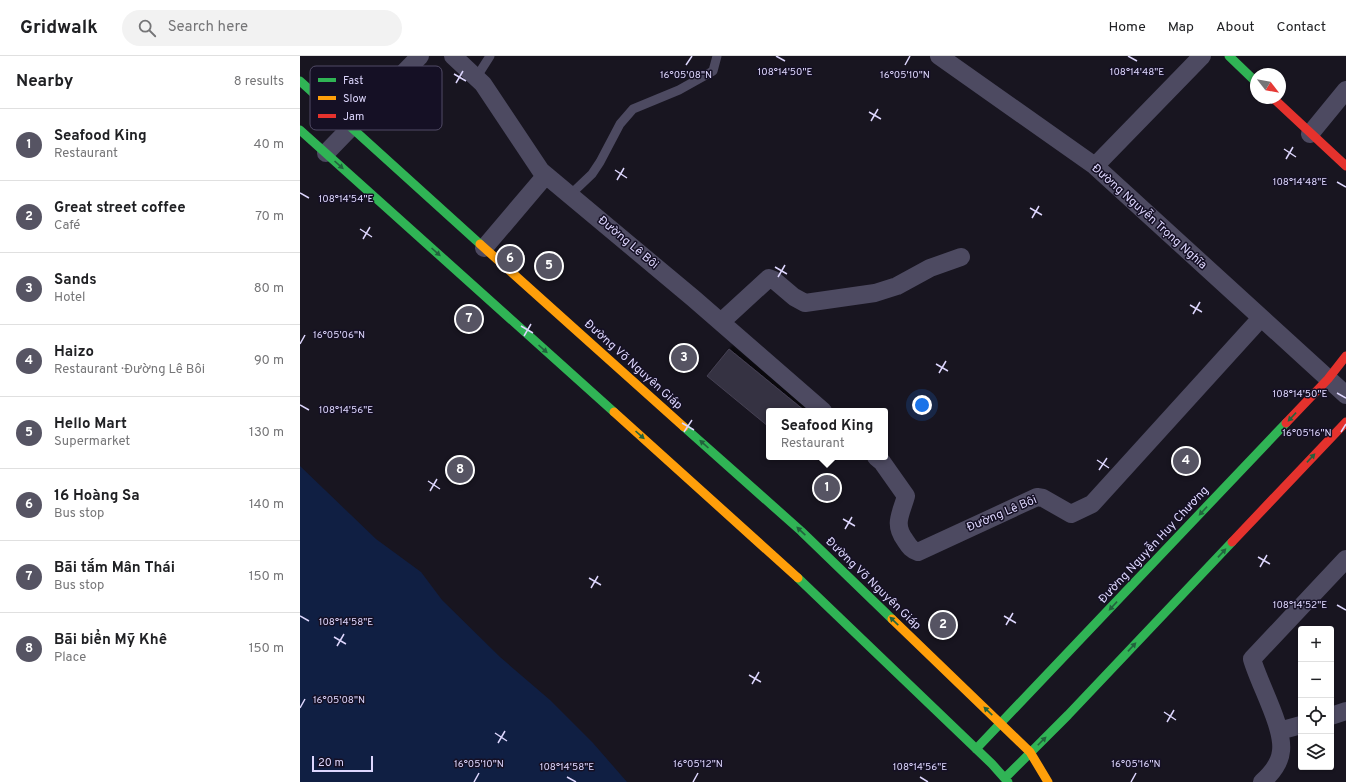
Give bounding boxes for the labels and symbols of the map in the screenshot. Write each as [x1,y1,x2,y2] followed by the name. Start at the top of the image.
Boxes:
[310,66,442,130] legend
[758,66,812,79] text: 108°14'50"E
[1110,66,1164,79] text: 108°14'48"E
[1250,68,1286,104] north arrow
[660,69,712,82] text: 16°05'08"N
[880,69,930,82] text: 16°05'10"N
[343,74,363,88] text: Fast
[343,92,366,106] text: Slow
[343,110,364,124] text: Jam
[334,161,345,170] one-way arrow
[1088,161,1210,273] street label: Đường Nguyễn Trọng Nghĩa
[1273,176,1327,189] text: 108°14'48"E
[319,193,373,206] text: 108°14'54"E
[594,213,662,273] street label: Đường Lê Bôi
[497,244,523,274] pin: 6
[431,248,441,257] one-way arrow
[536,251,562,281] pin: 5
[456,304,482,334] pin: 7
[580,317,686,414] street label: Đường Võ Nguyên Giáp
[313,329,365,342] text: 16°05'06"N
[671,343,697,373] pin: 3
[538,344,549,353] one-way arrow
[1273,388,1327,401] text: 108°14'50"E
[912,395,932,415] your location
[319,404,373,417] text: 108°14'56"E
[1287,412,1297,422] one-way arrow
[1282,427,1332,440] text: 16°05'16"N
[635,431,645,440] one-way arrow
[699,440,708,449] one-way arrow
[1173,446,1199,476] pin: 4
[1306,454,1315,463] one-way arrow
[447,455,473,485] pin: 8
[814,473,840,503] pin: 1
[1095,483,1213,607] street label: Đường Nguyễn Huy Chương
[965,492,1039,536] street label: Đường Lê Bôi
[1198,506,1208,516] one-way arrow
[795,526,806,535] one-way arrow
[822,534,924,634] street label: Đường Võ Nguyên Giáp
[1217,548,1227,558] one-way arrow
[1273,599,1327,612] text: 108°14'52"E
[1109,600,1118,611] one-way arrow
[930,610,956,640] pin: 2
[319,616,373,629] text: 108°14'58"E
[889,616,899,626] one-way arrow
[1128,642,1137,652] one-way arrow
[313,694,365,707] text: 16°05'08"N
[983,706,993,716] one-way arrow
[1037,736,1047,746] one-way arrow
[312,754,373,773] scale bar
[454,758,504,771] text: 16°05'10"N
[673,758,723,771] text: 16°05'12"N
[1111,758,1161,771] text: 16°05'16"N
[540,761,594,774] text: 108°14'58"E
[893,761,947,774] text: 108°14'56"E

